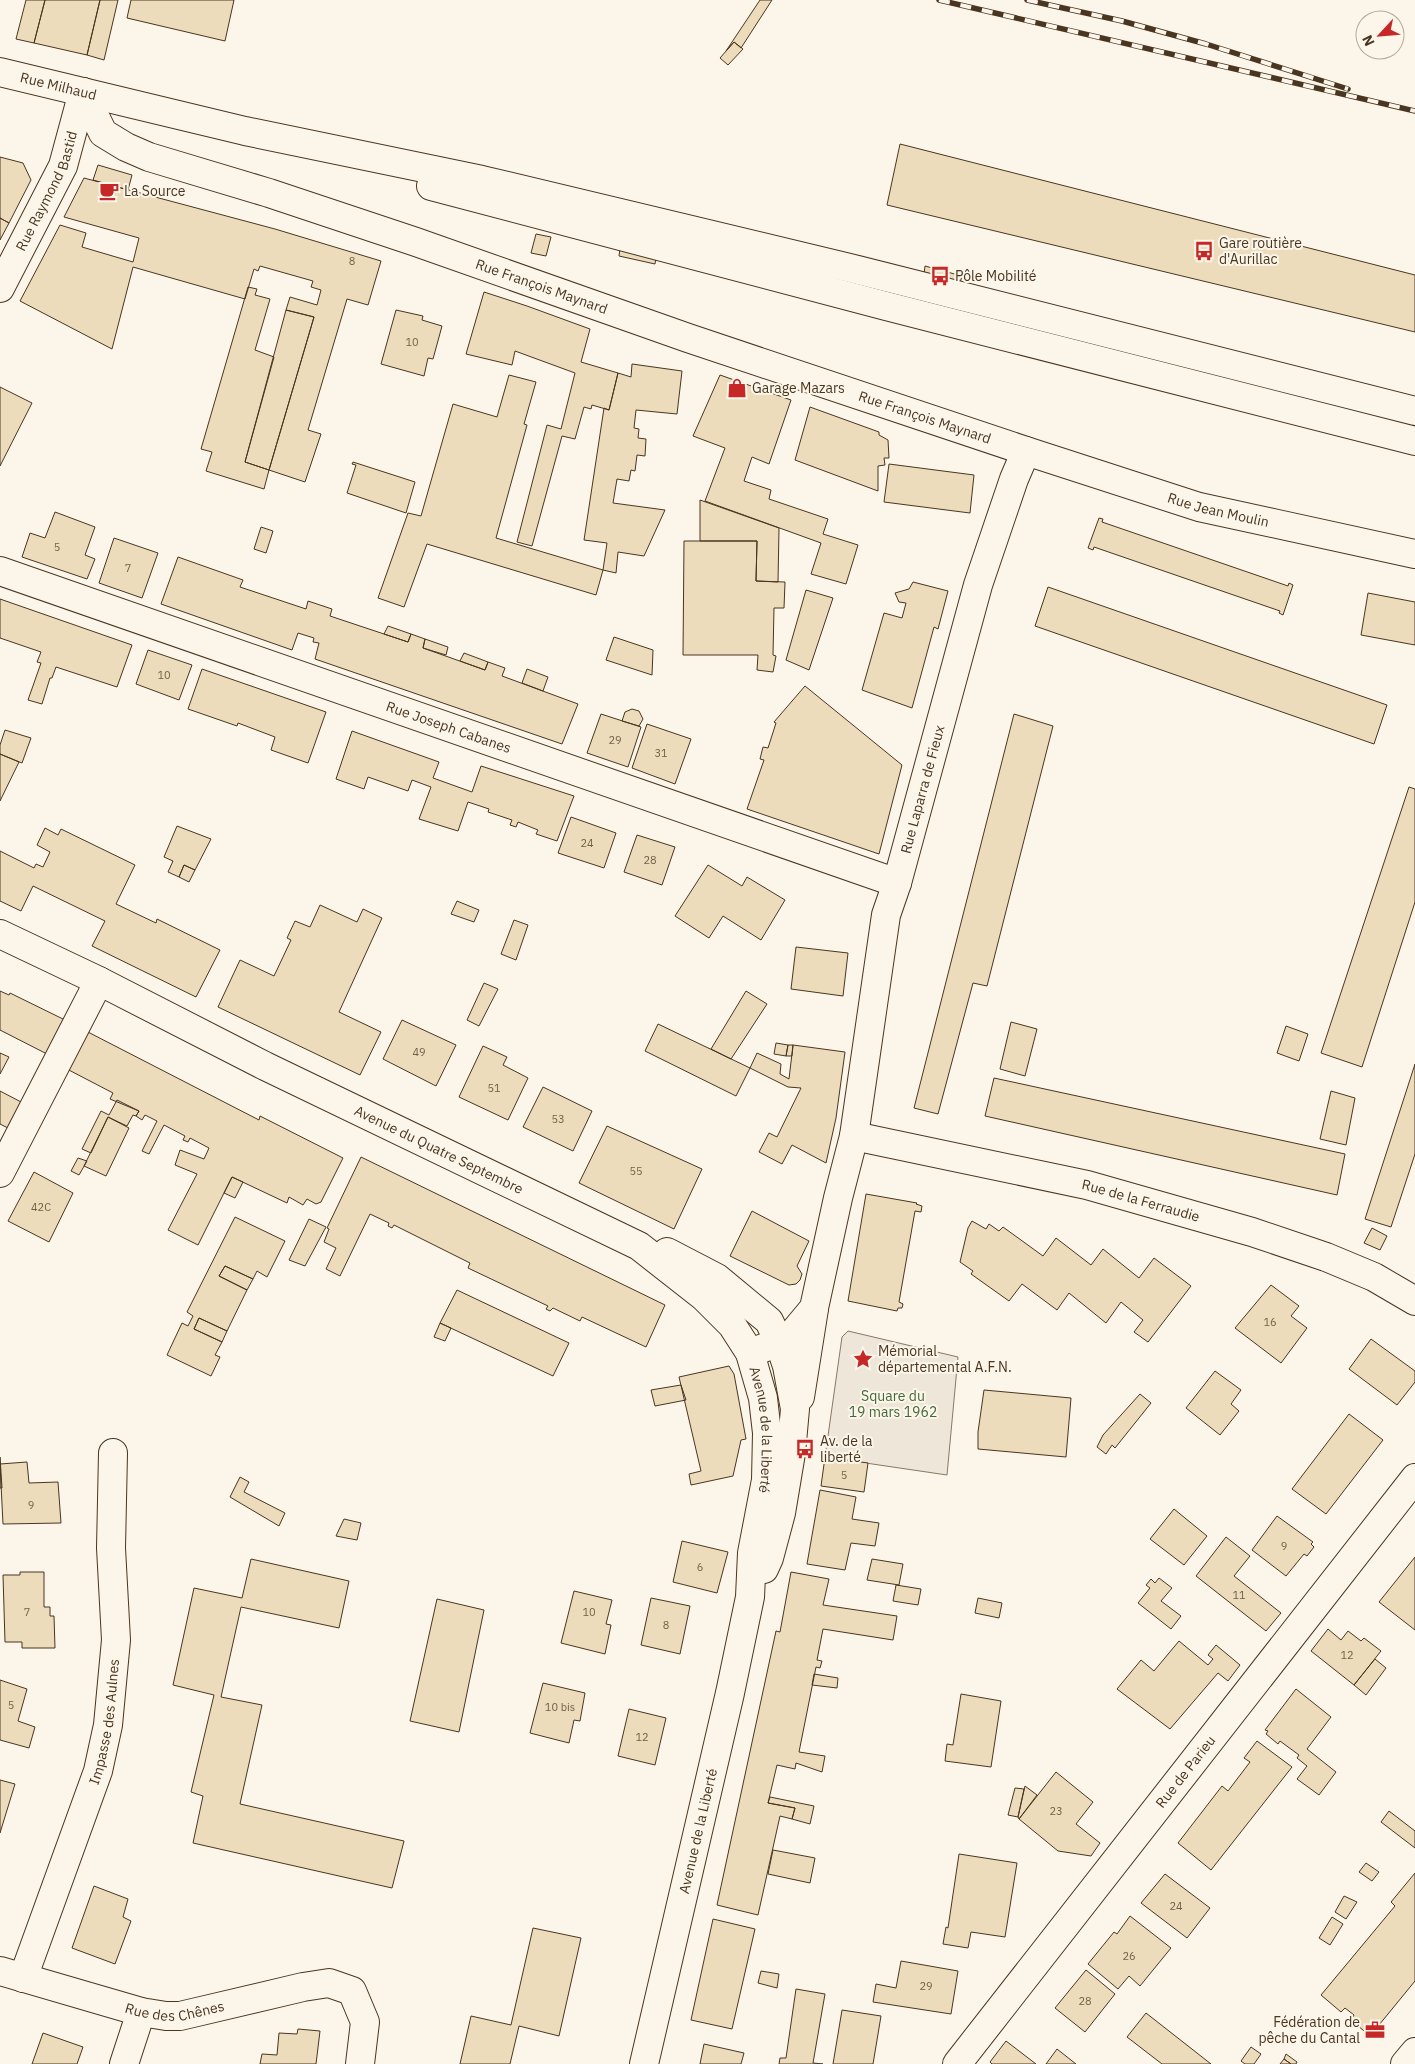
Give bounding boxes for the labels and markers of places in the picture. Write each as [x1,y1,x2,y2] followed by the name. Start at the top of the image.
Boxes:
[98,180,120,202] cafe icon: La Source
[124,182,186,200] place label: La Source
[1219,234,1302,268] place label: Gare routière d'Aurillac
[1193,240,1215,262] bus stop icon: Gare routière d'Aurillac
[929,265,951,287] bus stop icon: Pôle Mobilité
[955,267,1037,285] place label: Pôle Mobilité
[726,377,748,399] shop icon: Garage Mazars
[752,379,845,397] place label: Garage Mazars
[878,1342,1012,1376] place label: Mémorial départemental A.F.N.
[852,1348,874,1370] place icon: Mémorial départemental A.F.N.
[820,1432,873,1466] place label: Av. de la liberté
[794,1438,816,1460] bus stop icon: Av. de la liberté
[1259,2013,1360,2047] place label: Fédération de pêche du Cantal
[1364,2019,1386,2041] office icon: Fédération de pêche du Cantal

